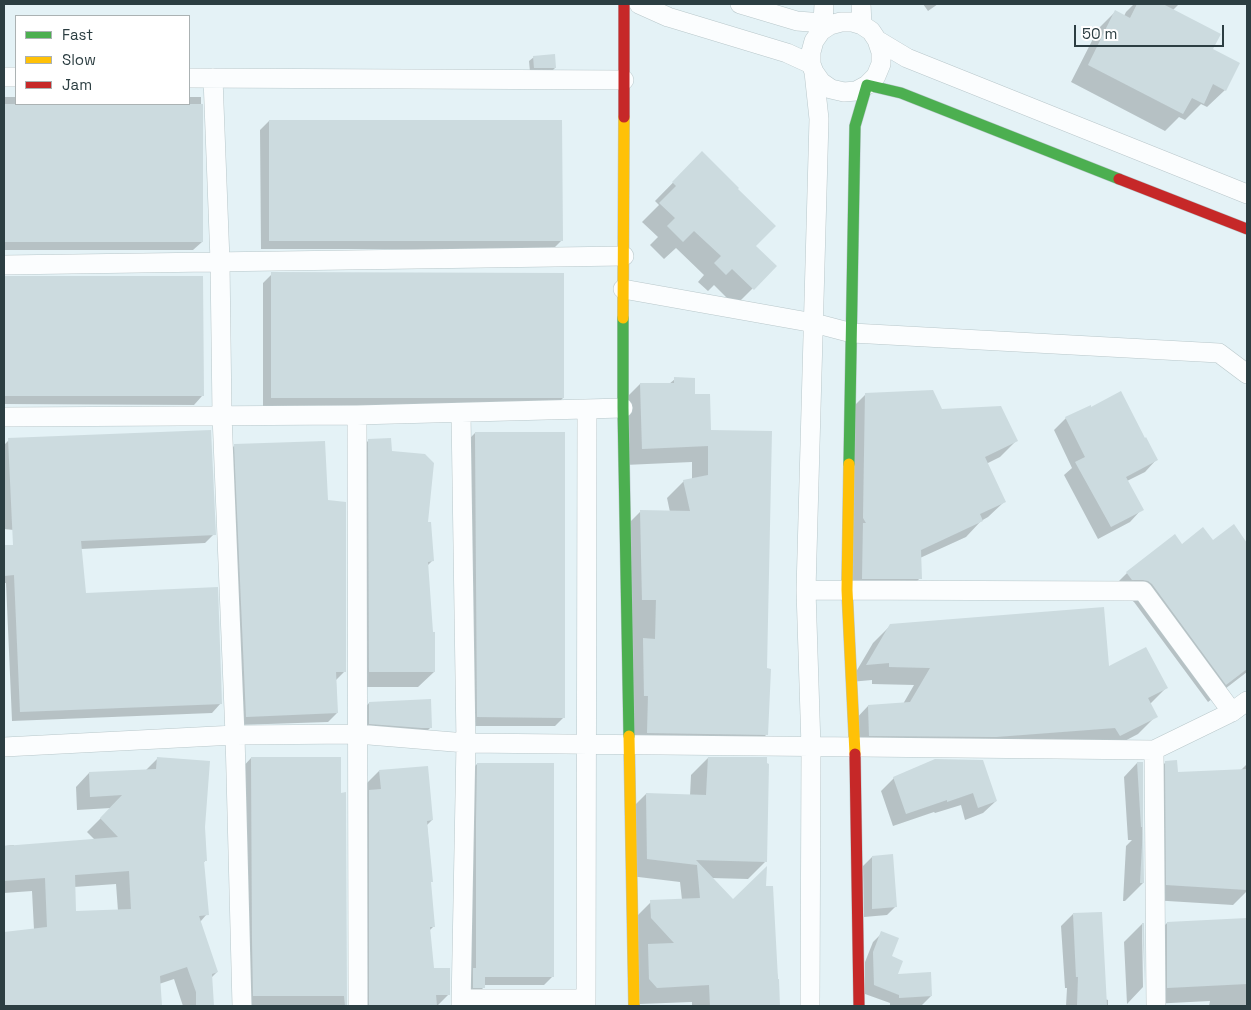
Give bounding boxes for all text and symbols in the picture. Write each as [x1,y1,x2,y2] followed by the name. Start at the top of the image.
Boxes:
[15,15,190,105] legend
[1076,15,1226,47] scale bar
[1082,24,1117,43] text: 50 m
[62,25,93,44] text: Fast
[62,50,96,69] text: Slow
[62,75,92,94] text: Jam

